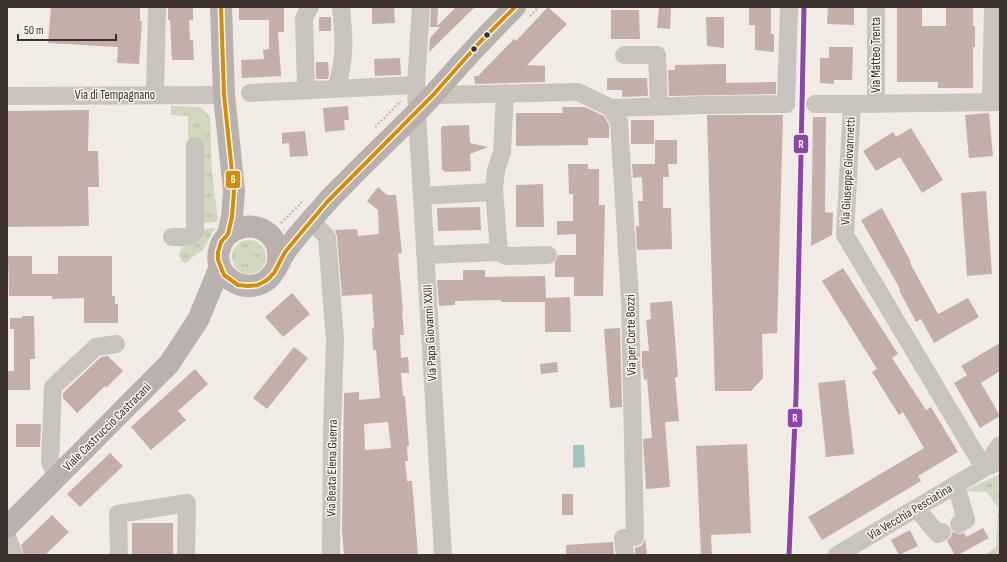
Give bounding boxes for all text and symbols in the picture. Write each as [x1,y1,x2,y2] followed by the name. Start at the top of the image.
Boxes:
[18,16,116,42] scale bar
[868,17,884,93] street label: Via Matteo Trenta
[24,23,44,38] text: 50 m
[482,30,492,40] unlabelled marker
[469,44,479,54] unlabelled marker
[75,87,155,103] street label: Via di Tempagnano
[837,116,859,226] street label: Via Giuseppe Giovannetti
[793,134,809,154] line badge: R
[798,138,804,151] text: R
[225,170,241,189] line badge: 6
[230,173,236,186] text: 6
[419,284,441,382] street label: Via Papa Giovanni XXIII
[622,294,640,376] street label: Via per Corte Bozzi
[59,379,155,475] street label: Viale Castruccio Castracani
[787,408,803,428] line badge: R
[792,412,798,425] text: R
[323,419,341,517] street label: Via Beata Elena Guerra
[865,480,955,544] street label: Via Vecchia Pesciatina

